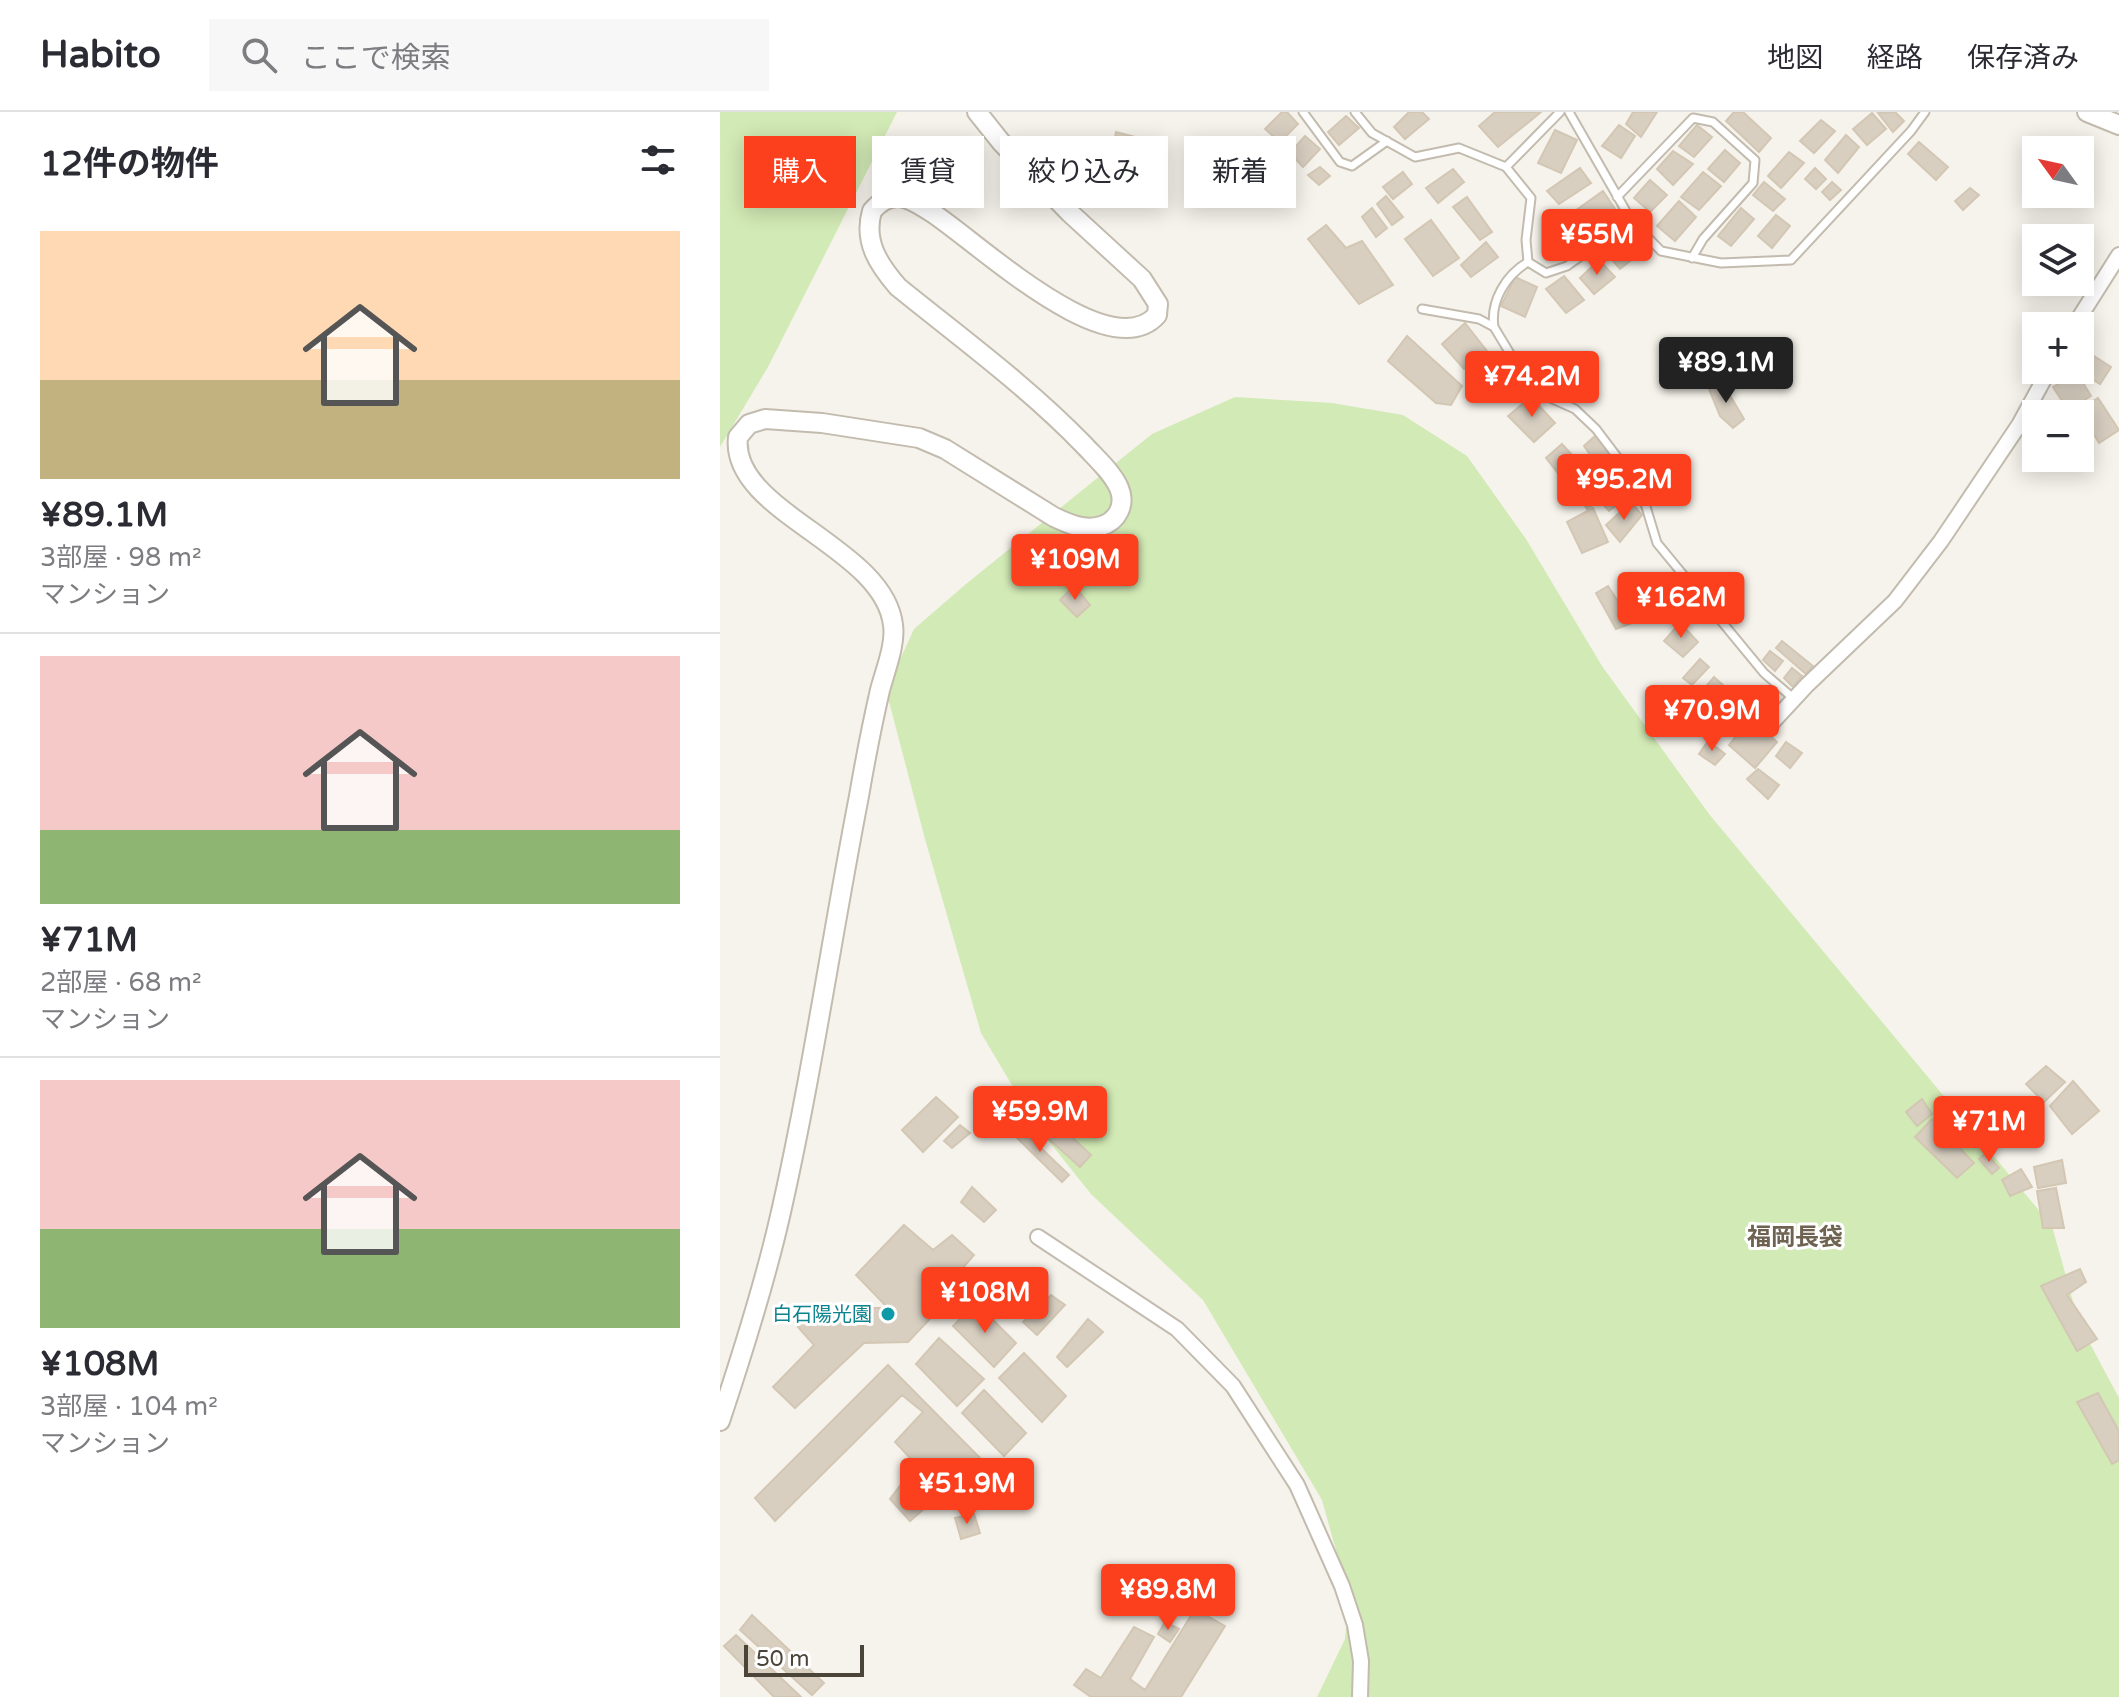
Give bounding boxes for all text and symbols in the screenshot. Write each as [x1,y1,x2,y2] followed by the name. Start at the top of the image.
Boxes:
[209,19,769,91] search box
[40,32,161,78] text: Habito
[237,33,281,77] icon: search
[301,40,451,77] text: ここで検索
[1767,41,1823,75] text: 地図
[1867,41,1923,75] text: 経路
[1967,41,2079,75] text: 保存済み
[744,136,856,208] chip: 購入
[872,136,984,208] chip: 賃貸
[1000,136,1168,208] chip: 絞り込み
[1184,136,1296,208] chip: 新着
[2022,136,2094,208] north arrow
[2022,136,2094,472] map controls
[636,138,680,182] icon: filters
[40,144,219,185] text: 12件の物件
[1550,209,1644,277] pin: ¥55M
[1560,219,1634,250] text: ¥55M
[2022,224,2094,296] button: layers
[288,283,432,427] icon: home
[2022,312,2094,384] button: +
[1661,337,1791,405] pin: ¥89.1M
[1677,347,1775,378] text: ¥89.1M
[1467,351,1597,419] pin: ¥74.2M
[1483,361,1581,392] text: ¥74.2M
[2022,400,2094,472] button: −
[1559,454,1689,522] pin: ¥95.2M
[1575,464,1673,495] text: ¥95.2M
[40,495,168,536] text: ¥89.1M
[1019,534,1131,602] pin: ¥109M
[40,542,202,573] text: 3部屋 · 98 m²
[1029,544,1121,575] text: ¥109M
[1625,572,1737,640] pin: ¥162M
[40,579,170,610] text: マンション
[1635,582,1727,613] text: ¥162M
[1647,685,1777,753] pin: ¥70.9M
[1663,695,1761,726] text: ¥70.9M
[288,708,432,852] icon: home
[40,920,138,961] text: ¥71M
[40,967,202,998] text: 2部屋 · 68 m²
[40,1004,170,1035] text: マンション
[975,1086,1105,1154] pin: ¥59.9M
[991,1096,1089,1127] text: ¥59.9M
[1942,1096,2036,1164] pin: ¥71M
[1952,1106,2026,1137] text: ¥71M
[288,1132,432,1276] icon: home
[1747,1223,1843,1252] district label: 福岡長袋
[929,1267,1041,1335] pin: ¥108M
[939,1277,1031,1308] text: ¥108M
[772,1303,872,1327] place label: 白石陽光園
[879,1305,897,1323] marker: 白石陽光園
[40,1344,159,1385] text: ¥108M
[40,1391,218,1422] text: 3部屋 · 104 m²
[40,1428,170,1459] text: マンション
[902,1458,1032,1526] pin: ¥51.9M
[918,1468,1016,1499] text: ¥51.9M
[1103,1564,1233,1632] pin: ¥89.8M
[1119,1574,1217,1605] text: ¥89.8M
[744,1641,864,1677] scale bar
[756,1646,810,1672] text: 50 m

